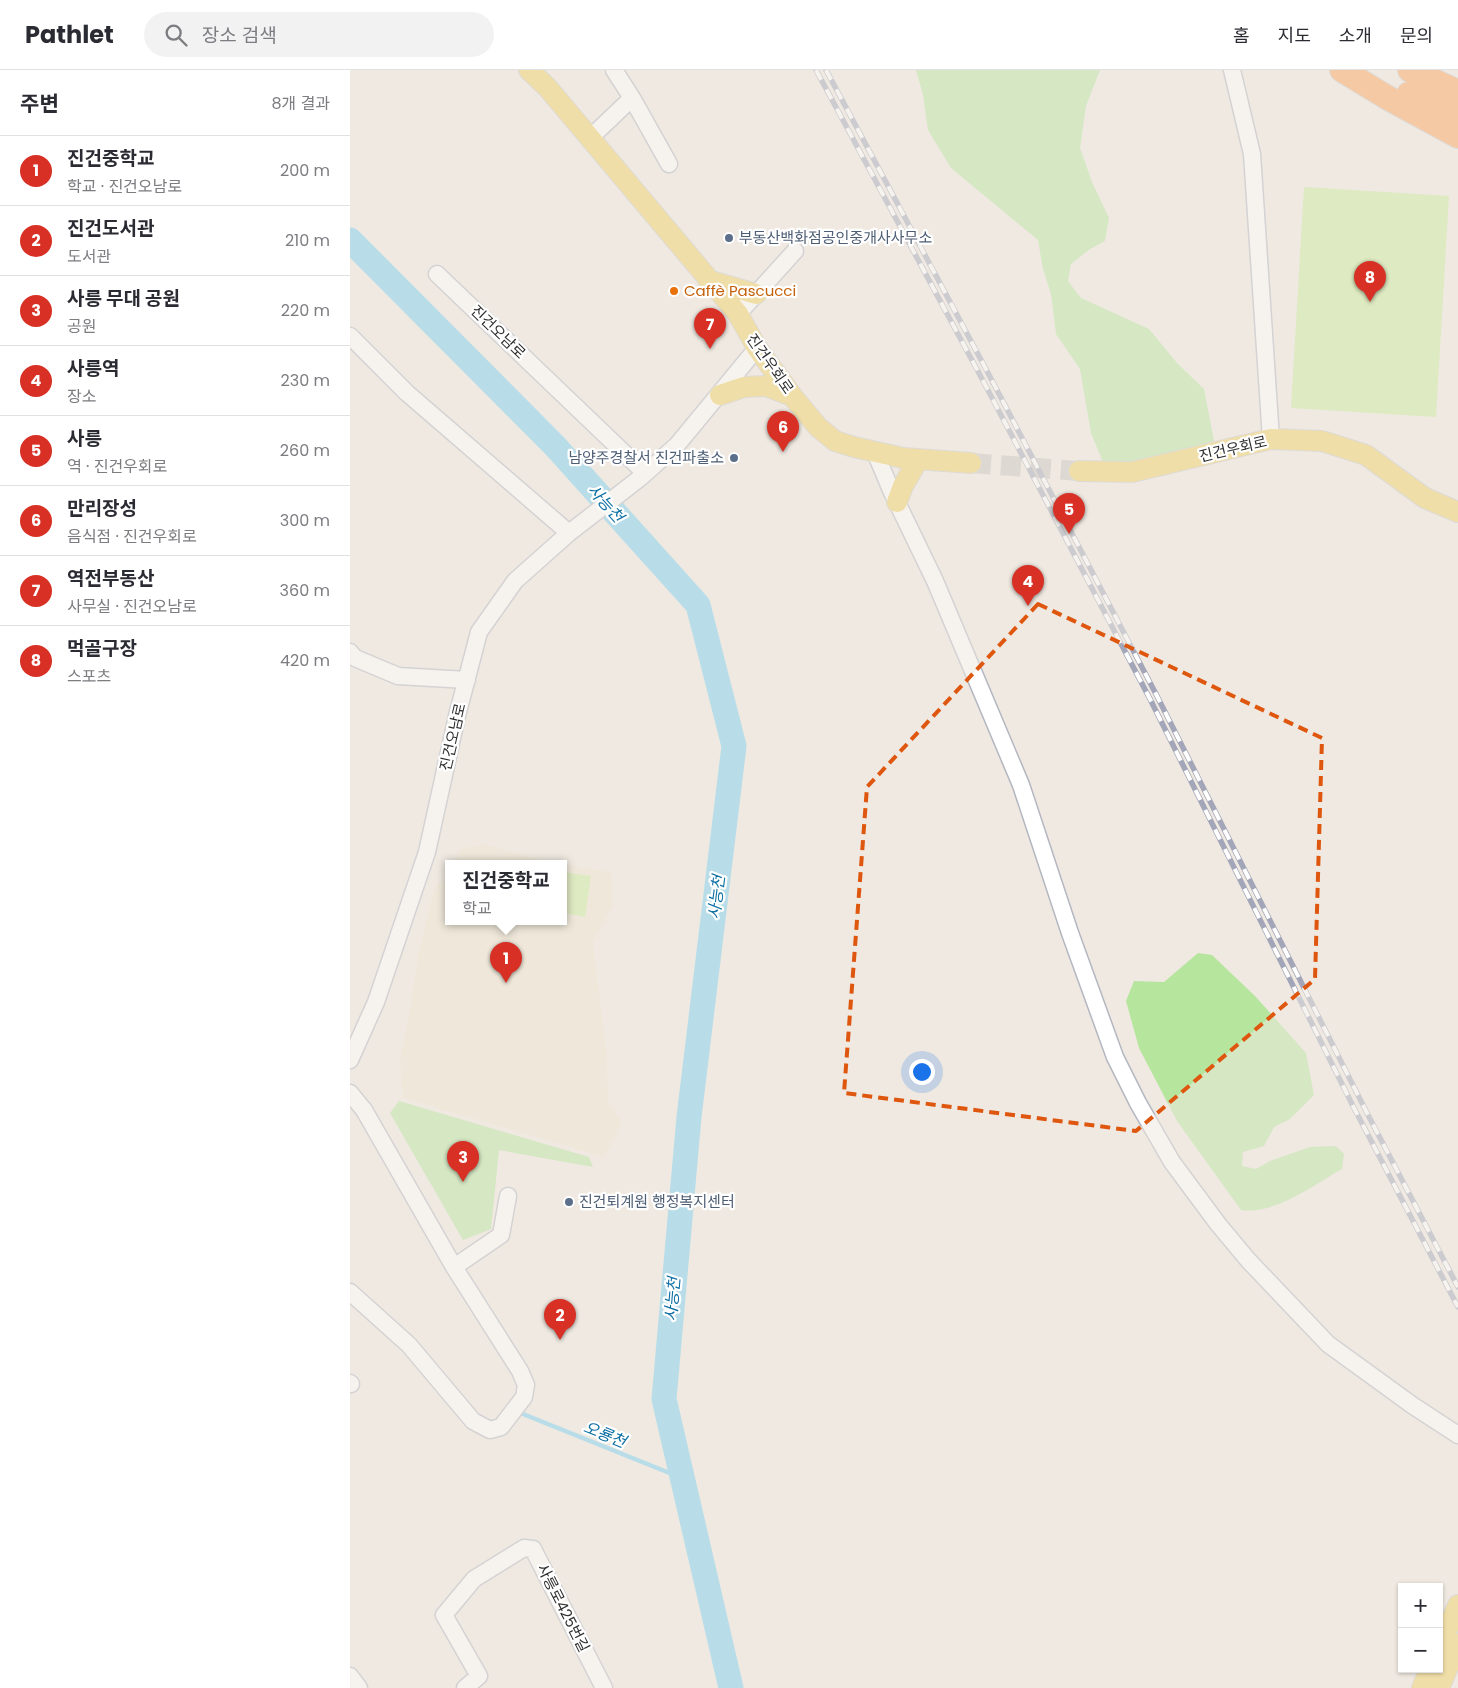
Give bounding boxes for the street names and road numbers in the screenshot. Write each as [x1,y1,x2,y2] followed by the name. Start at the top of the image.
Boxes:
[466,300,530,363] street label: 진건오남로
[742,329,799,398] street label: 진건우회로
[1197,431,1269,467] street label: 진건우회로
[435,701,471,773] street label: 진건오남로
[532,1560,595,1656] street label: 사릉로425번길

